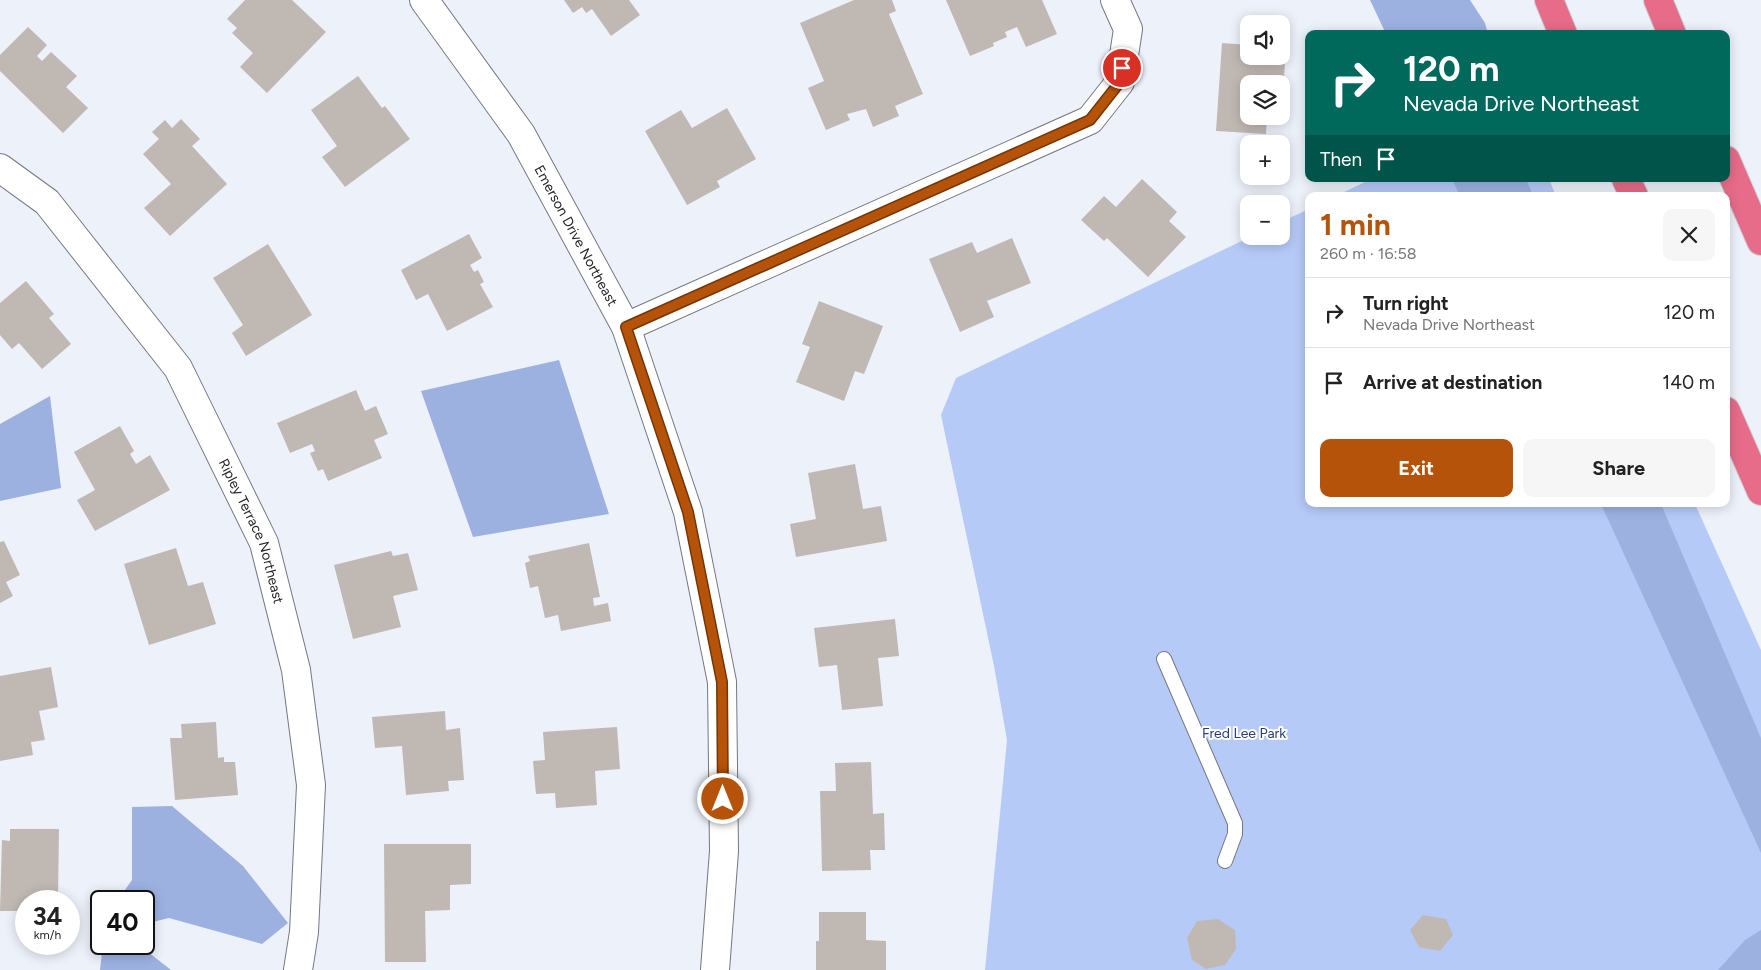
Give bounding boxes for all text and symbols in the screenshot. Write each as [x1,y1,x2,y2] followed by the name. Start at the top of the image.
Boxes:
[1240,15,1290,245] map controls
[1240,15,1290,65] button: sound
[1101,47,1143,89] pin
[1403,48,1500,90] text: 120 m
[1320,50,1385,115] icon: right
[1108,54,1136,82] icon: arrive
[1240,75,1290,125] button: layers
[1403,90,1640,117] text: Nevada Drive Northeast
[1240,135,1290,185] button: +
[1372,145,1400,173] icon: arrive
[1320,148,1362,171] text: Then
[531,162,621,309] street label: Emerson Drive Northeast
[1240,195,1290,245] button: −
[1320,206,1391,243] text: 1 min
[1663,209,1715,261] button: close
[1320,244,1417,263] text: 260 m · 16:58
[1363,292,1449,315] text: Turn right
[1320,299,1348,327] icon: right
[1663,301,1715,324] text: 120 m
[1363,315,1535,334] text: Nevada Drive Northeast
[1320,369,1348,397] icon: arrive
[1363,371,1542,394] text: Arrive at destination
[1662,371,1715,394] text: 140 m
[1320,439,1513,497] button: Exit
[1523,439,1715,497] button: Share
[215,456,287,605] street label: Ripley Terrace Northeast
[1202,725,1286,742] park label: Fred Lee Park
[696,772,748,824] position arrow
[90,890,155,955] speed limit sign: 40
[33,901,62,931] text: 34
[34,928,61,942] text: km/h

